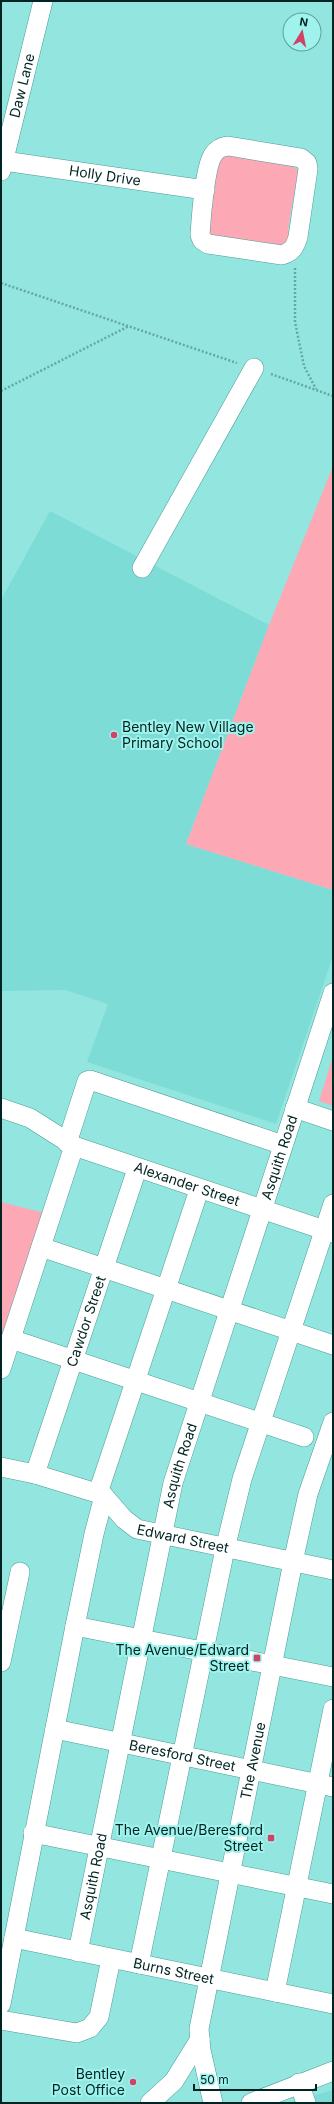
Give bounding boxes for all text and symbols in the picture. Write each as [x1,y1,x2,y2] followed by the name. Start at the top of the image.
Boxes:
[282,12,322,52] north arrow
[298,15,309,30] text: N
[5,52,38,119] street label: Daw Lane
[68,161,142,189] street label: Holly Drive
[122,718,254,751] place label: Bentley New Village Primary School
[109,730,119,740] marker: Bentley New Village Primary School
[257,1113,301,1202] street label: Asquith Road
[132,1158,242,1209] street label: Alexander Street
[62,1273,109,1369] street label: Cawdor Street
[159,1421,200,1510] street label: Asquith Road
[135,1520,231,1556] street label: Edward Street
[115,1641,249,1674] place label: The Avenue/Edward Street
[252,1653,262,1663] marker: The Avenue/Edward Street
[236,1720,269,1801] street label: The Avenue
[128,1736,237,1775] street label: Beresford Street
[115,1821,263,1854] place label: The Avenue/Beresford Street
[76,1832,110,1921] street label: Asquith Road
[266,1833,276,1843] marker: The Avenue/Beresford Street
[132,1954,216,1987] street label: Burns Street
[52,2065,125,2098] place label: Bentley Post Office
[194,2066,316,2092] scale bar
[200,2072,229,2087] text: 50 m
[128,2077,138,2087] marker: Bentley Post Office

